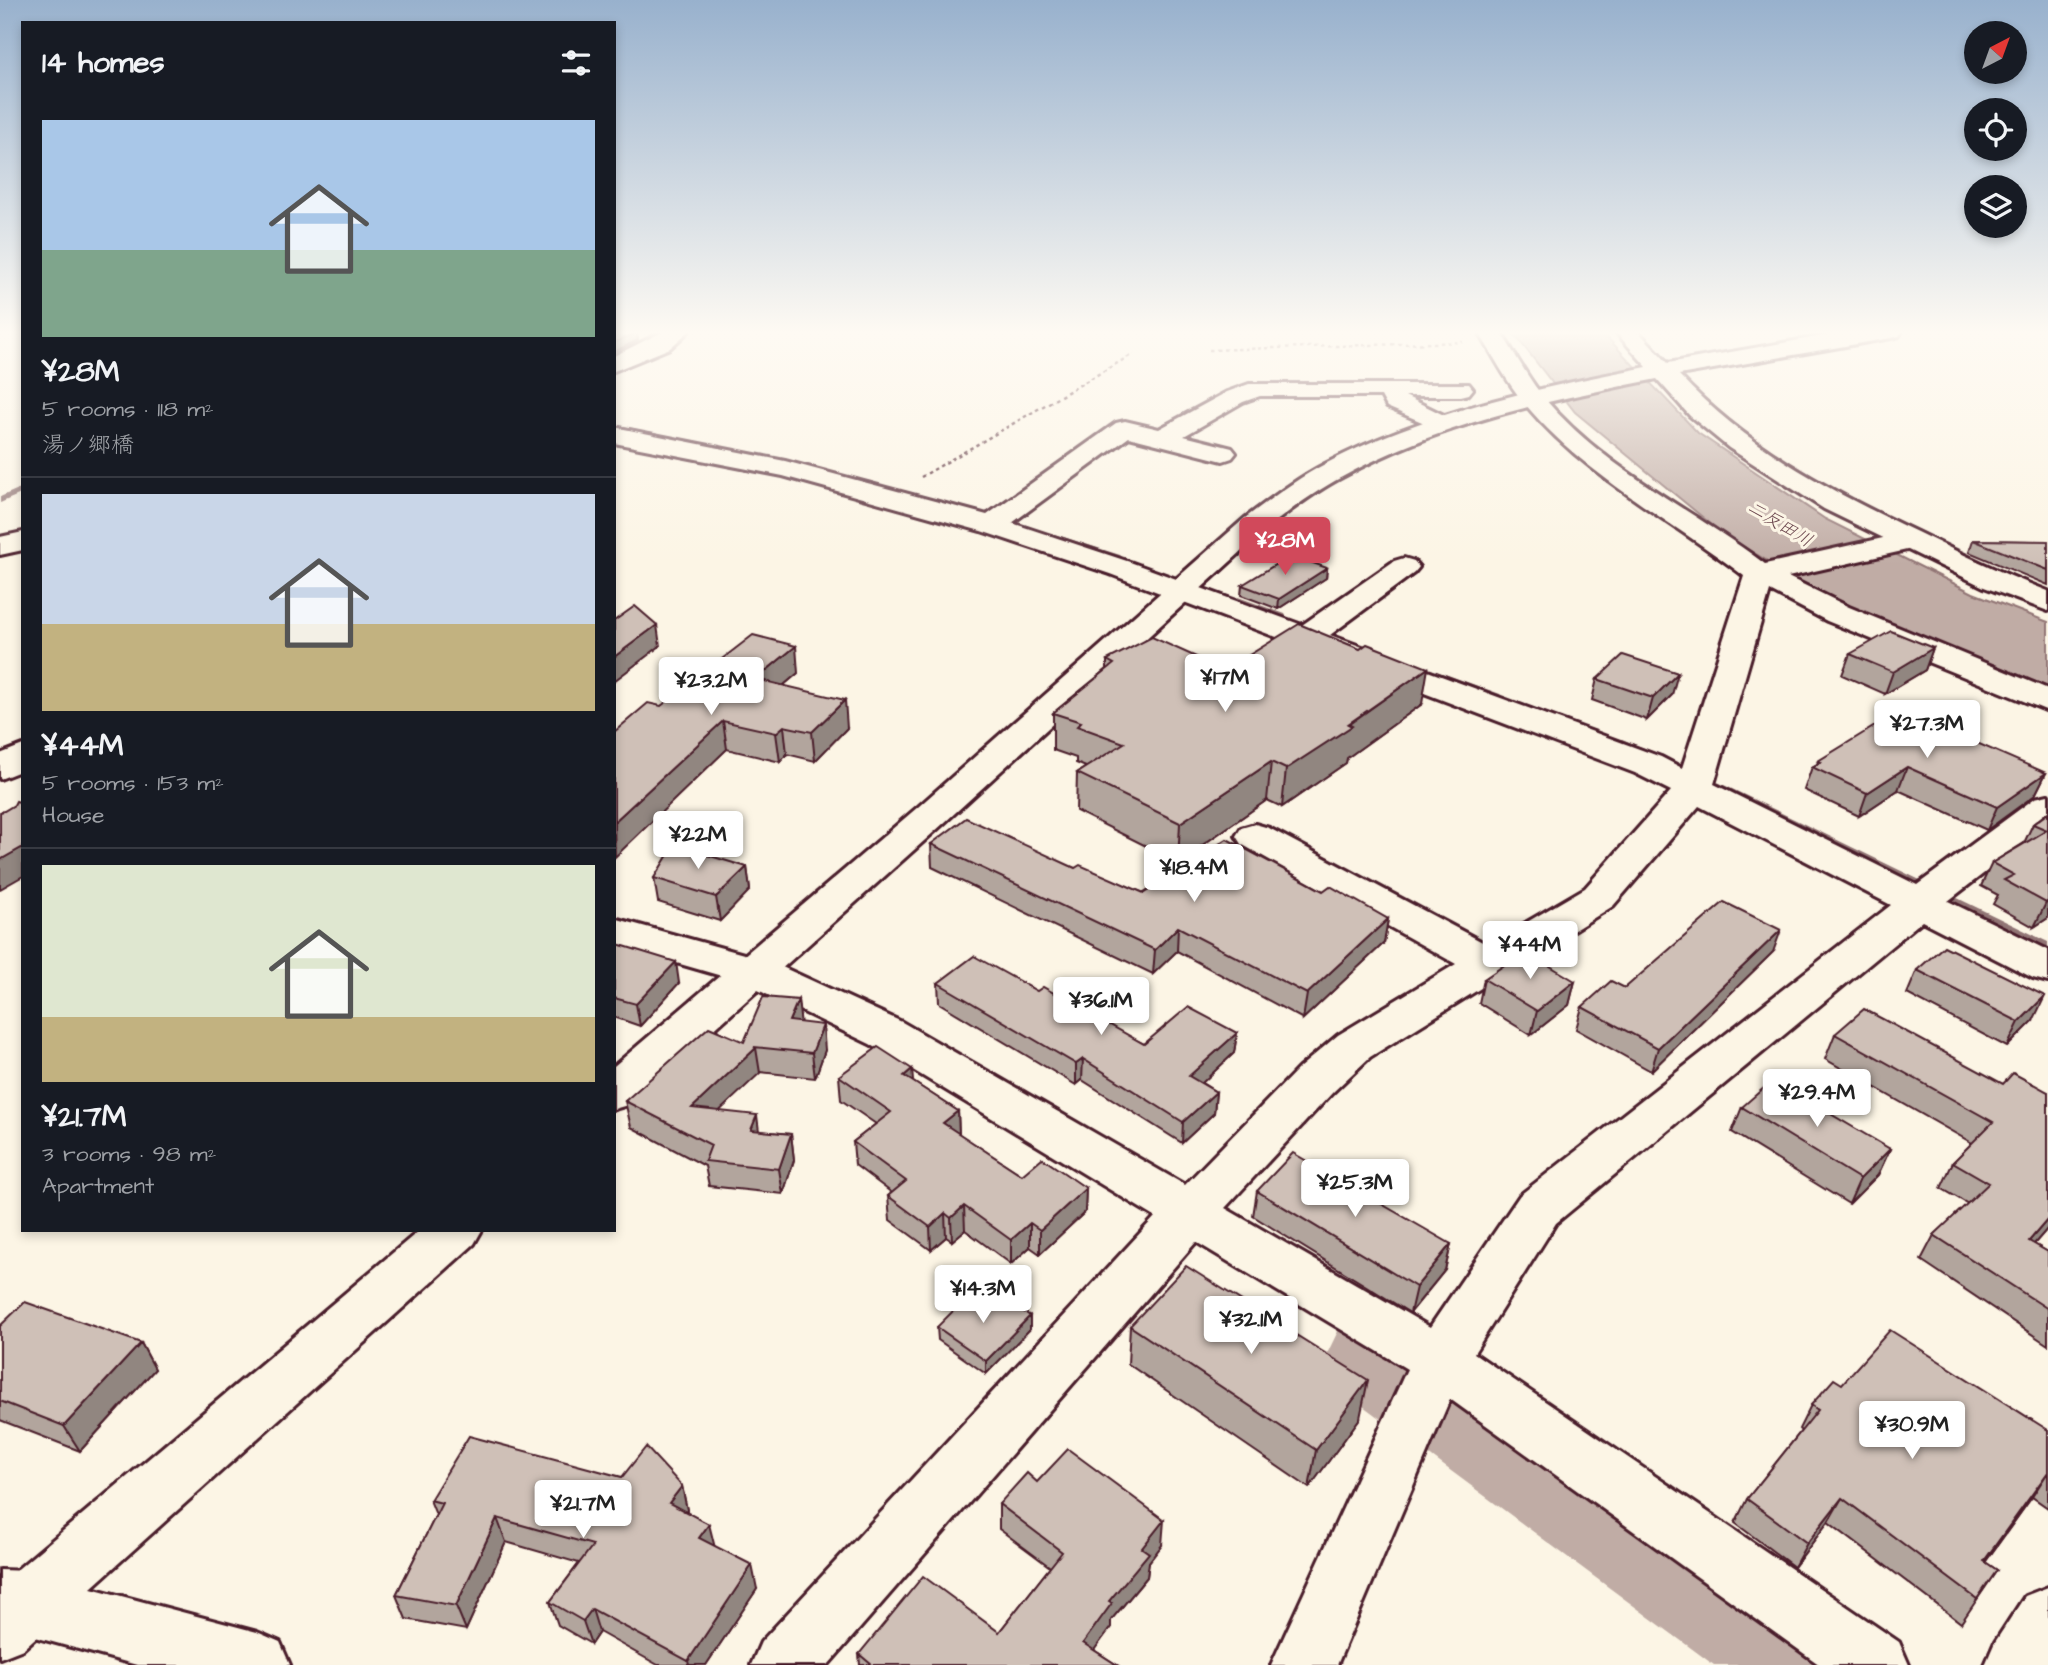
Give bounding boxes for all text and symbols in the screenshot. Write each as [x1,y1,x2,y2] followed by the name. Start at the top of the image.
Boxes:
[1964,21,2026,84] north arrow
[1964,21,2027,238] map controls
[42,42,165,84] text: 14 homes
[557,44,595,82] icon: filters
[1964,98,2027,161] button: locate
[256,166,382,292] icon: home
[1964,175,2027,238] button: layers
[42,351,119,393] text: ¥28M
[42,393,214,425] text: 5 rooms · 118 m²
[42,429,134,461] text: 湯ノ郷橋
[1743,495,1817,553] water label: 二反田川
[1244,518,1326,577] pin: ¥28M
[1255,524,1315,556] text: ¥28M
[256,540,382,666] icon: home
[1184,654,1266,714] pin: ¥17M
[654,658,768,717] pin: ¥23.2M
[1201,661,1249,693] text: ¥17M
[675,664,747,696] text: ¥23.2M
[1870,700,1984,760] pin: ¥27.3M
[1890,707,1964,739] text: ¥27.3M
[42,725,124,767] text: ¥44M
[42,767,224,799] text: 5 rooms · 153 m²
[42,799,105,831] text: House
[657,812,739,871] pin: ¥22M
[669,818,727,850] text: ¥22M
[1137,844,1251,904] pin: ¥18.4M
[1160,851,1228,883] text: ¥18.4M
[256,911,382,1037] icon: home
[1489,922,1571,981] pin: ¥44M
[1499,928,1561,960] text: ¥44M
[1044,978,1158,1037] pin: ¥36.1M
[1069,984,1133,1016] text: ¥36.1M
[1760,1070,1874,1129] pin: ¥29.4M
[1779,1076,1855,1108] text: ¥29.4M
[42,1096,127,1138] text: ¥21.7M
[42,1138,216,1170] text: 3 rooms · 98 m²
[1298,1160,1412,1219] pin: ¥25.3M
[1317,1166,1393,1198] text: ¥25.3M
[42,1170,154,1202] text: Apartment
[926,1266,1040,1325] pin: ¥14.3M
[951,1272,1015,1304] text: ¥14.3M
[1194,1296,1308,1356] pin: ¥32.1M
[1220,1303,1282,1335] text: ¥32.1M
[1855,1402,1969,1461] pin: ¥30.9M
[1875,1408,1949,1440] text: ¥30.9M
[526,1480,640,1540] pin: ¥21.7M
[551,1487,615,1519] text: ¥21.7M

